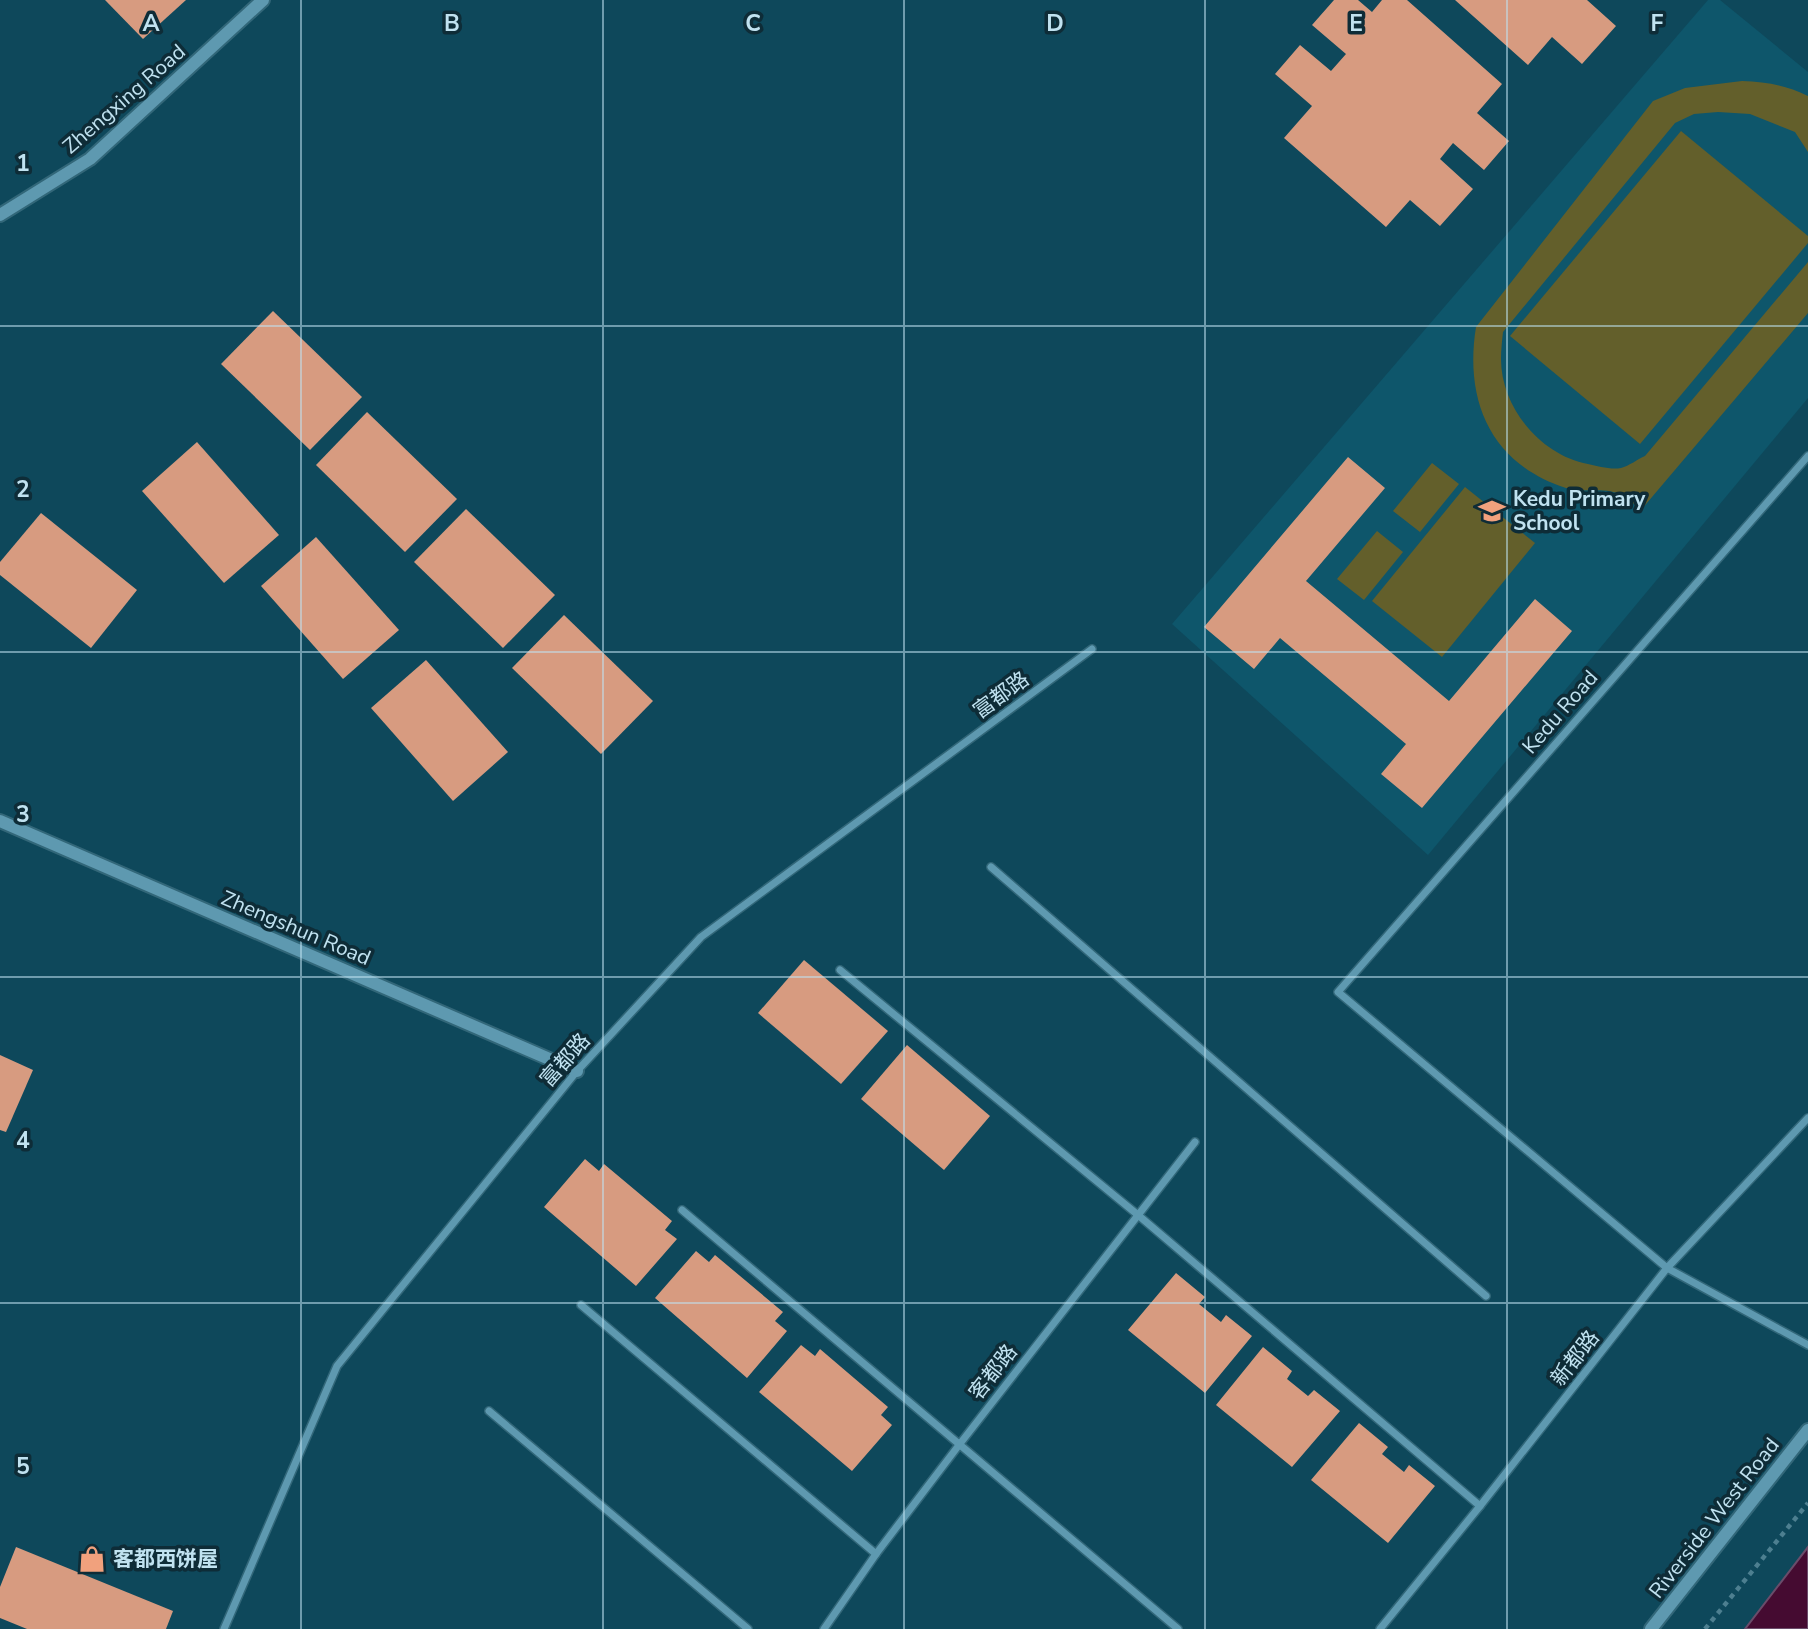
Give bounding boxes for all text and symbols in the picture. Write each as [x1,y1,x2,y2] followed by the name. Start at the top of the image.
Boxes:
[142,8,160,39] text: A
[444,8,460,39] text: B
[745,8,761,39] text: C
[1046,8,1064,39] text: D
[1349,8,1363,39] text: E
[1651,8,1664,39] text: F
[57,38,191,160] street label: Zhengxing Road
[16,148,30,179] text: 1
[16,474,30,505] text: 2
[1513,485,1646,537] place label: Kedu Primary School
[1477,496,1507,526] school or university icon: Kedu Primary School
[1516,664,1604,760] street label: Kedu Road
[967,665,1035,725] street label: 富都路
[16,799,30,830] text: 3
[217,884,375,972] street label: Zhengshun Road
[534,1027,596,1093] street label: 富都路
[16,1125,30,1156] text: 4
[1545,1325,1605,1391] street label: 新都路
[963,1339,1023,1405] street label: 客都路
[1642,1432,1786,1604] street label: Riverside West Road
[16,1451,30,1482] text: 5
[77,1544,107,1574] shop icon: 客都西饼屋
[113,1545,218,1573] place label: 客都西饼屋

